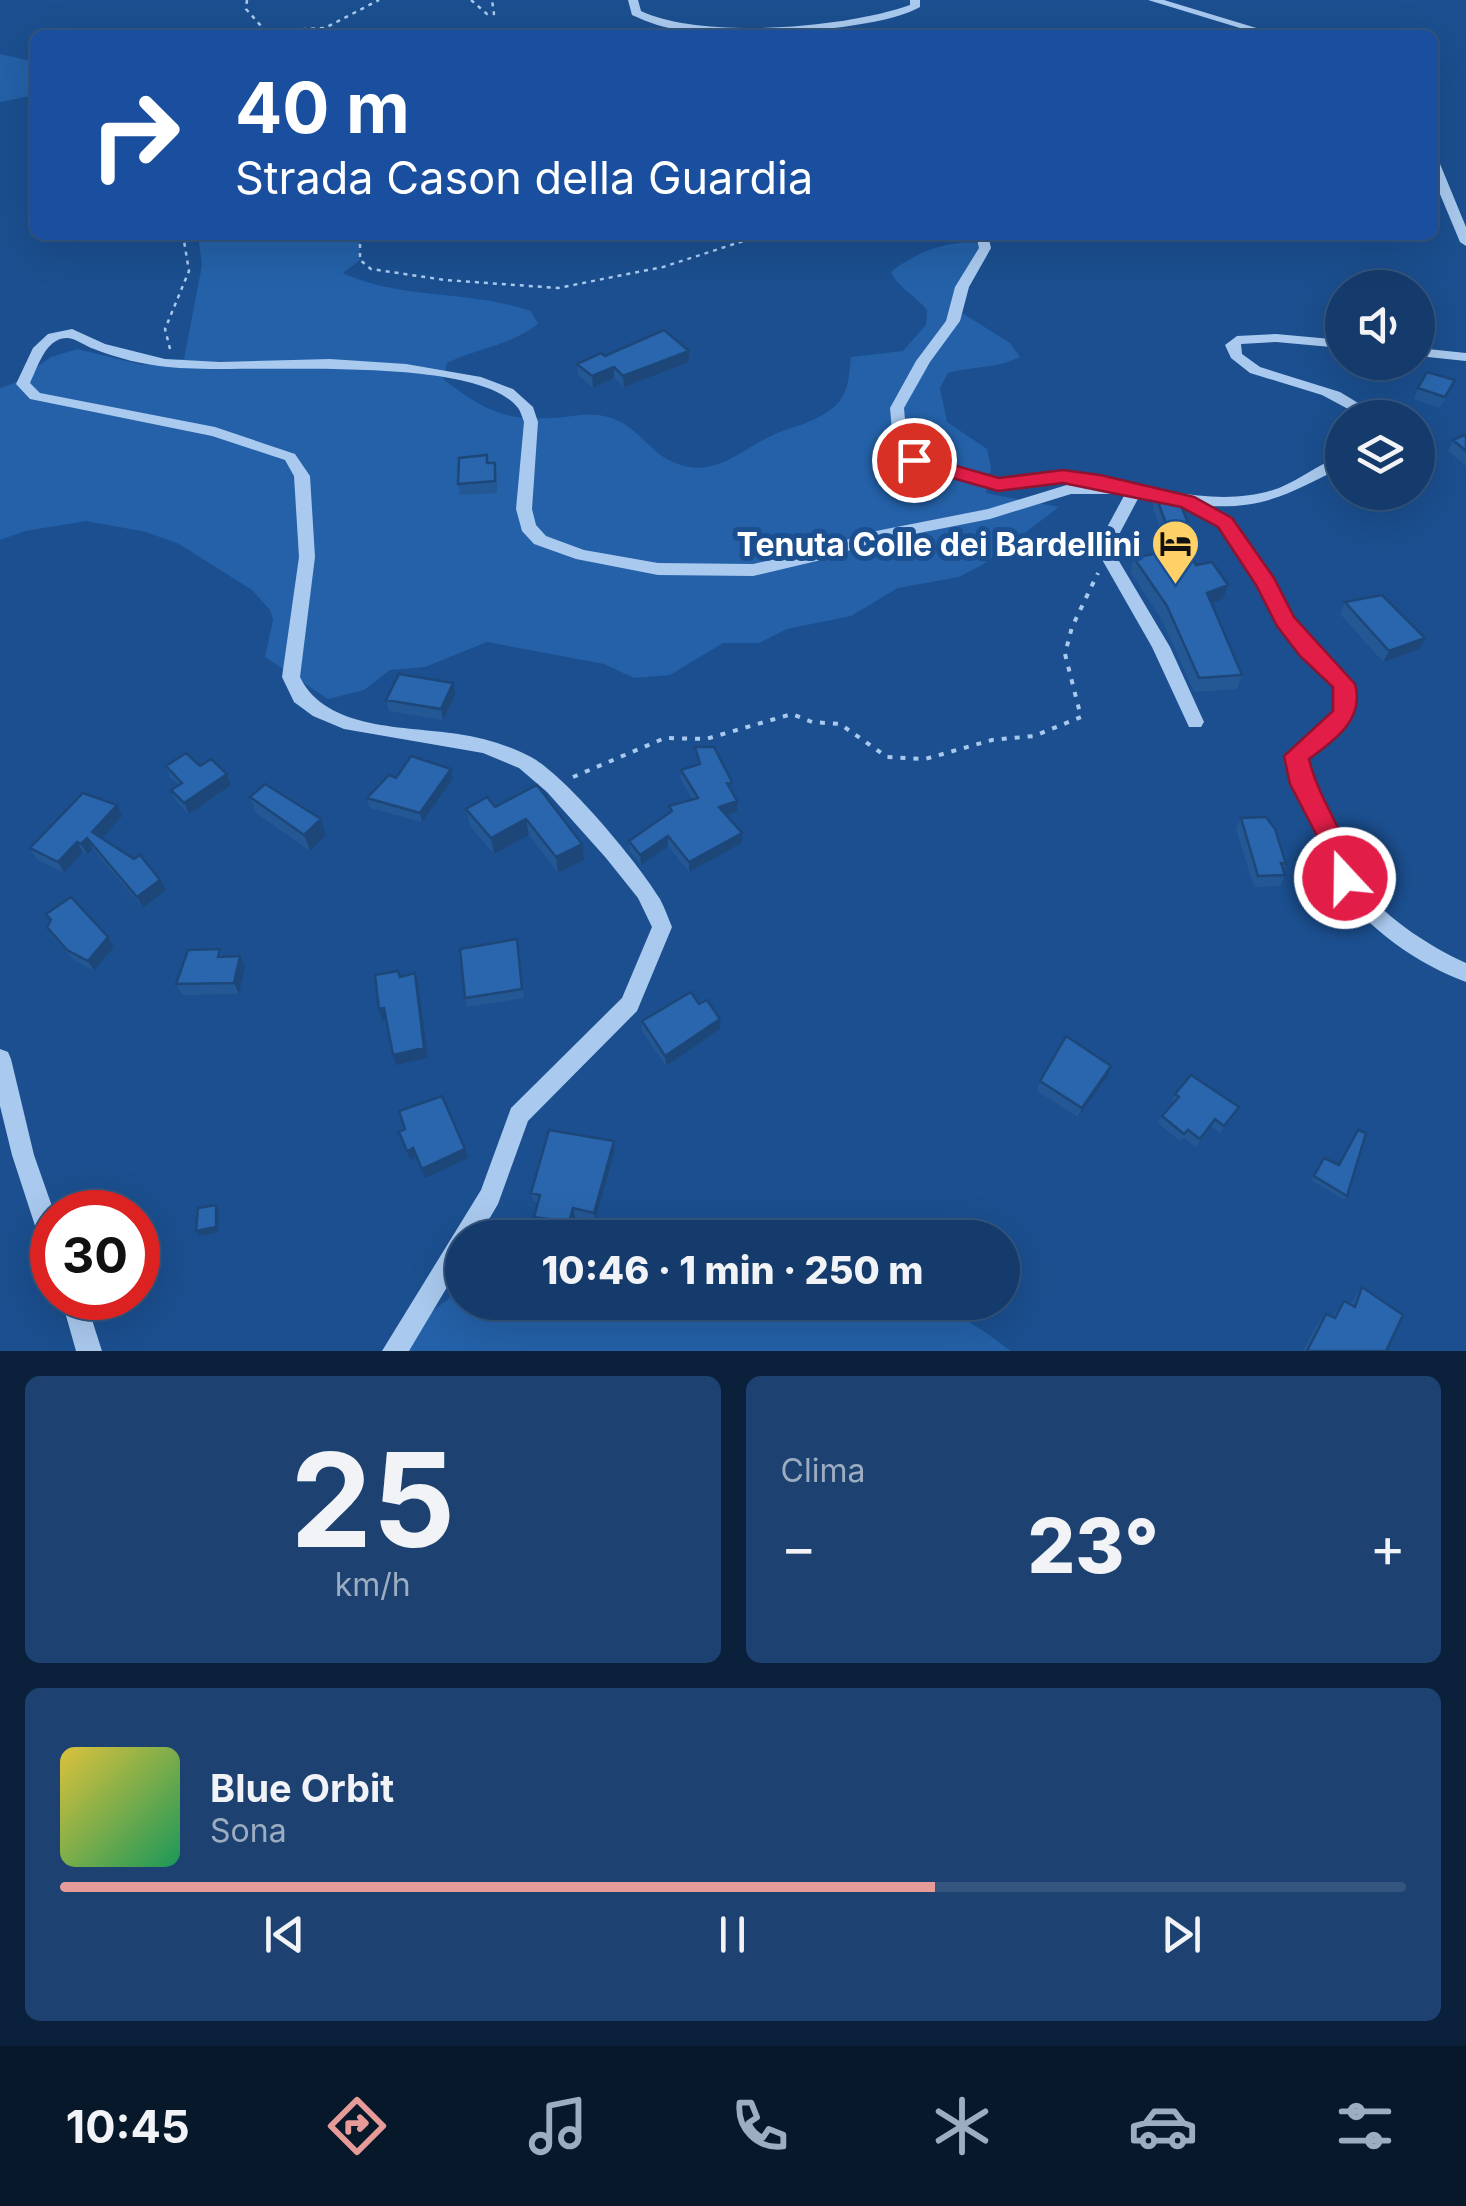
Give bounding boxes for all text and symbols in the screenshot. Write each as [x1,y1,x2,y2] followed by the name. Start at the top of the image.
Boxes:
[235,65,410,150] text: 40 m
[70,70,200,200] icon: right
[235,150,813,205] text: Strada Cason della Guardia
[1325,270,1435,510] map controls
[1325,270,1435,380] button: sound
[1325,400,1435,510] button: layers
[872,418,957,503] pin
[887,433,942,488] icon: arrive
[1150,518,1202,586] hotel icon: Tenuta Colle dei Bardellini
[737,525,1141,564] place label: Tenuta Colle dei Bardellini
[1293,826,1397,930] position arrow
[30,1190,160,1320] speed limit sign: 30
[542,1247,923,1293] text: 10:46 · 1 min · 250 m
[290,1421,455,1578] text: 25
[781,1451,865,1490] text: Clima
[1028,1500,1159,1591] text: 23°
[781,1514,817,1580] text: −
[1370,1514,1406,1580] text: +
[335,1565,411,1604] text: km/h
[210,1765,394,1811] text: Blue Orbit
[210,1811,287,1850] text: Sona
[257,1907,312,1962] icon: previous
[705,1907,760,1962] icon: pause
[1154,1907,1209,1962] icon: next
[322,2091,392,2161] icon: directions
[523,2091,593,2161] icon: music
[725,2091,795,2161] icon: phone
[927,2091,997,2161] icon: climate
[1128,2091,1198,2161] icon: car
[1330,2091,1400,2161] icon: filters
[66,2099,190,2154] text: 10:45

